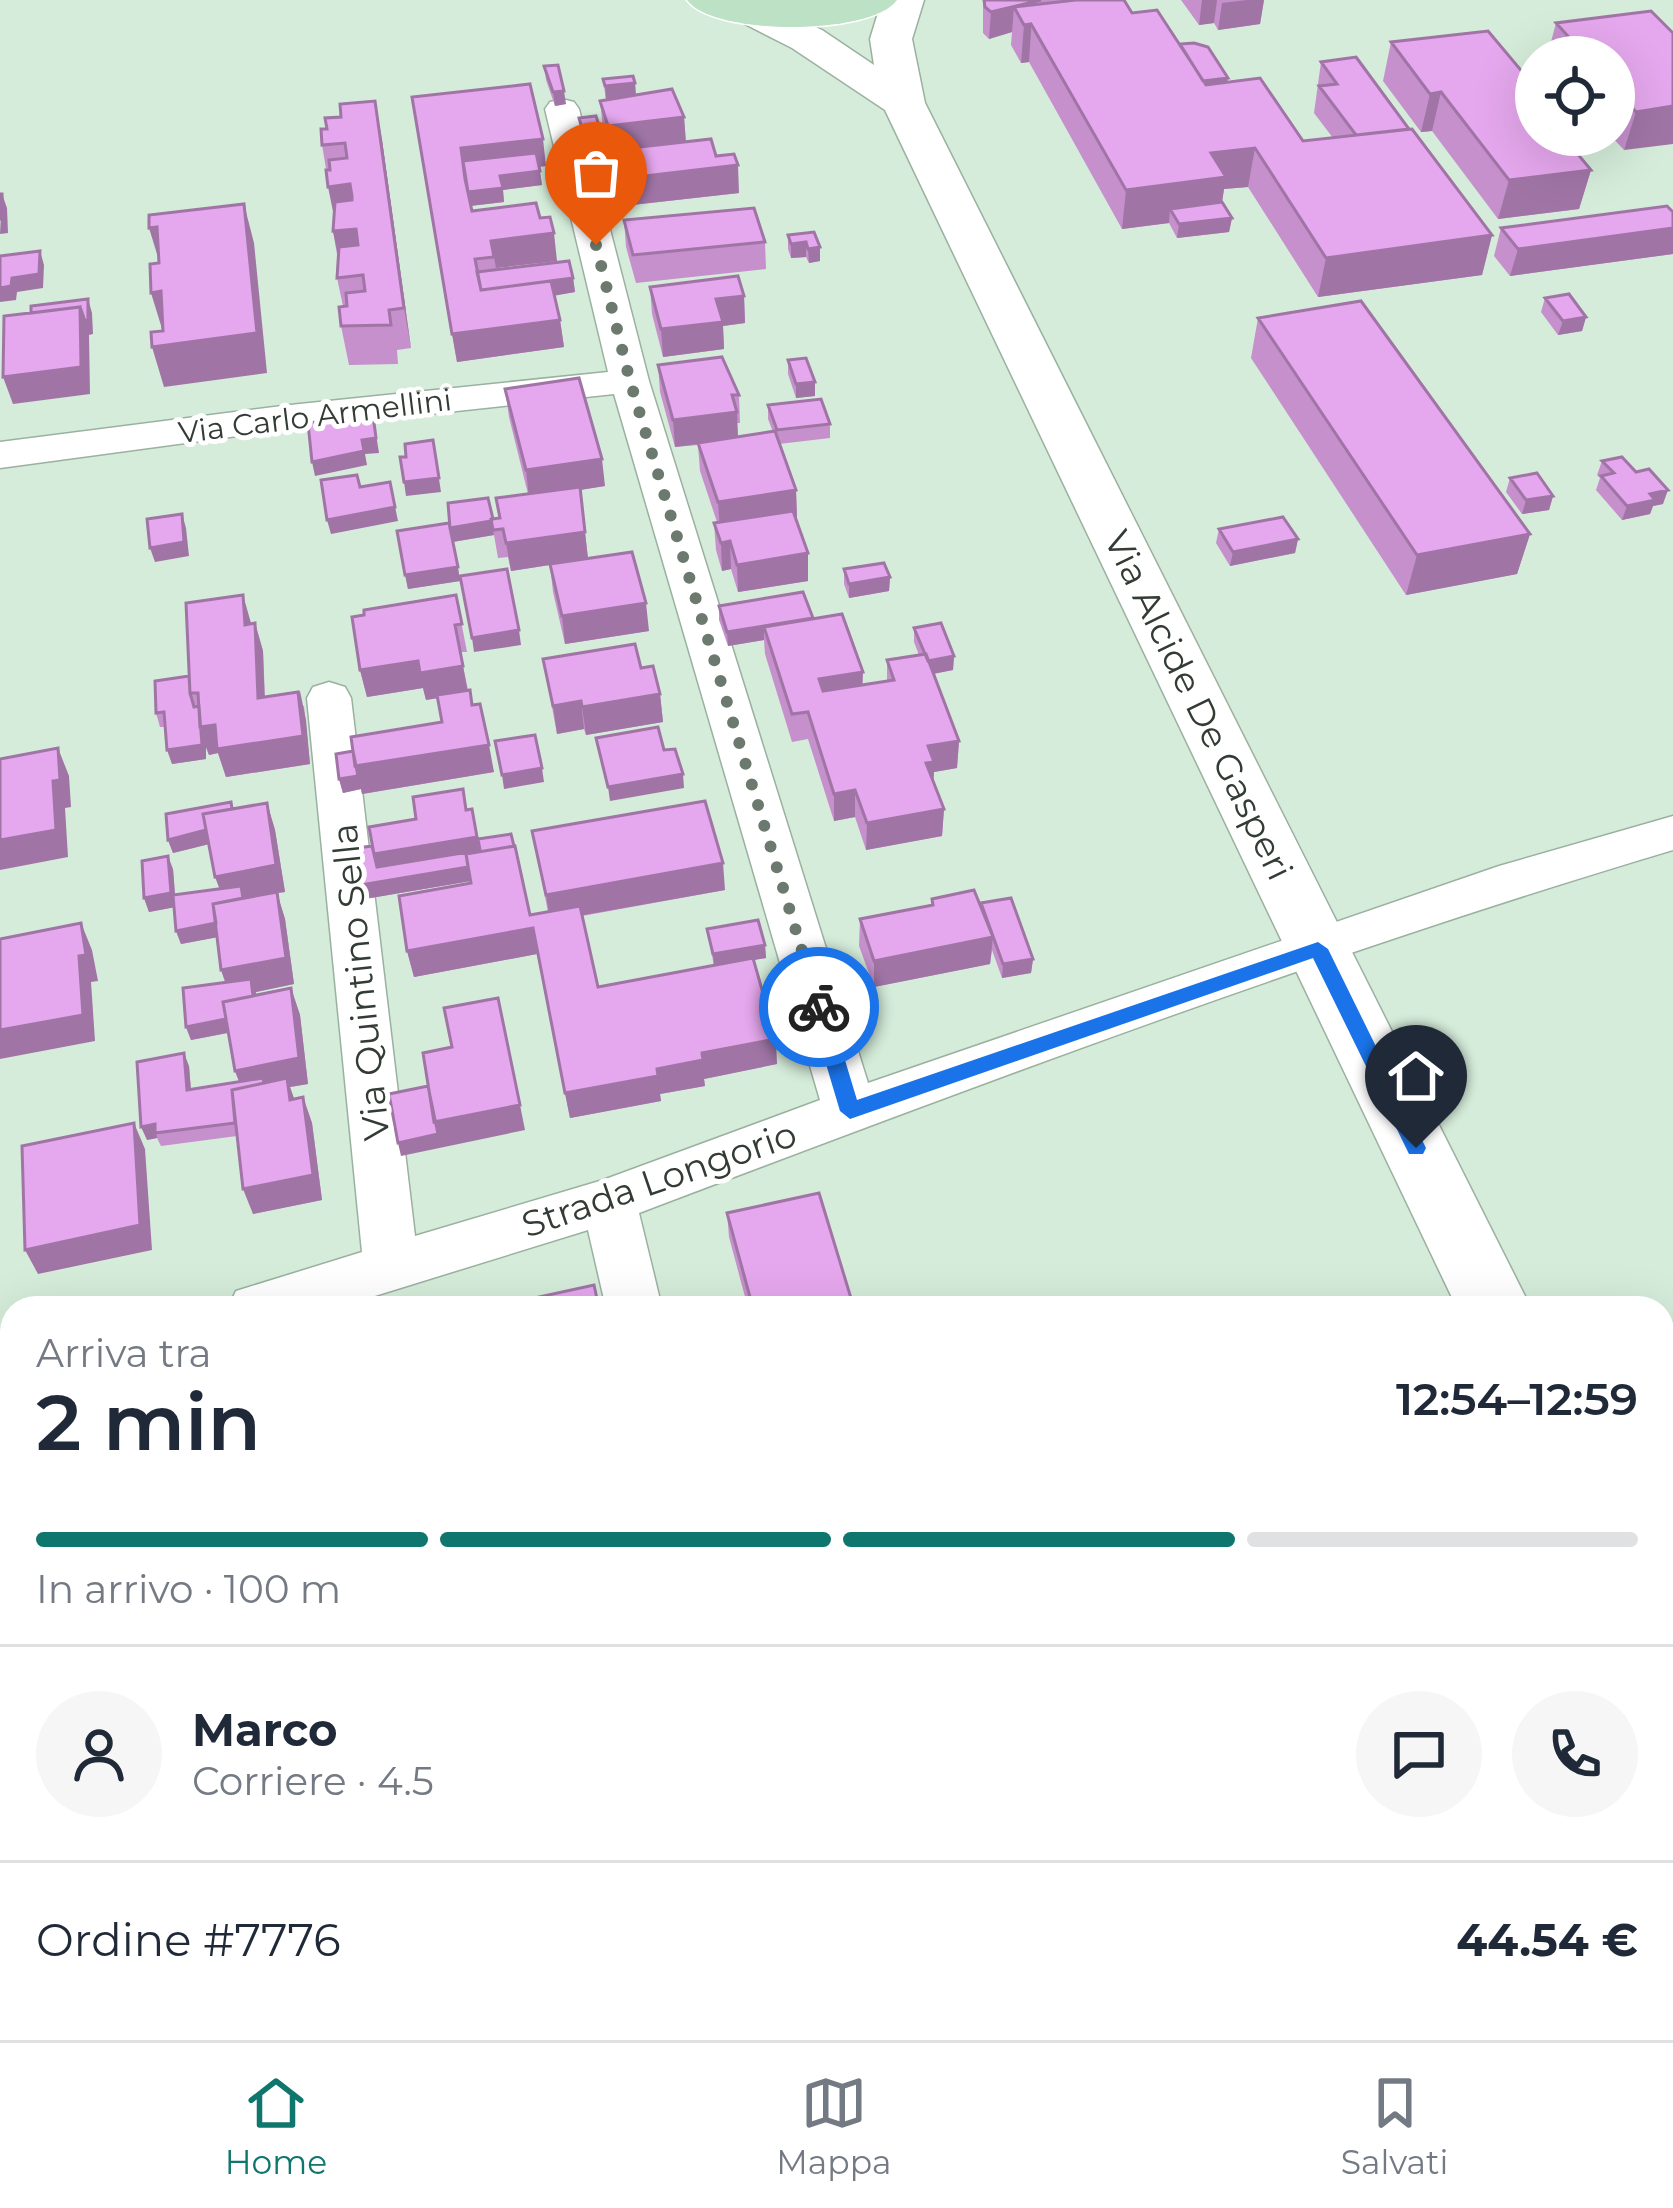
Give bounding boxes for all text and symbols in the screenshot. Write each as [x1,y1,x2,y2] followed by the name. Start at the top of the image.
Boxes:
[1515,36,1635,156] map controls
[1515,36,1635,156] button: locate
[545,122,647,245] pin
[563,140,629,206] icon: bag
[176,381,454,451] street label: Via Carlo Armellini
[1095,523,1303,887] street label: Via Alcide De Gasperi
[321,821,399,1143] street label: Via Quintino Sella
[759,947,879,1067] courier
[786,974,852,1040] icon: bike
[1365,1025,1467,1148] pin
[1383,1043,1449,1109] icon: home
[516,1111,802,1247] street label: Strada Longorio
[36,1329,212,1377] text: Arriva tra
[1396,1371,1638,1426] text: 12:54–12:59
[36,1374,261,1470] text: 2 min
[36,1565,341,1613] text: In arrivo · 100 m
[36,1691,162,1817] button: person
[1356,1691,1482,1817] button: chat
[1512,1691,1638,1817] button: phone
[192,1702,338,1757] text: Marco
[192,1757,434,1805] text: Corriere · 4.5
[36,1912,341,1967] text: Ordine #7776
[1456,1912,1638,1967] text: 44.54 €
[225,2070,327,2182] tab: Home
[776,2070,891,2182] tab: Mappa
[1341,2070,1448,2182] tab: Salvati

